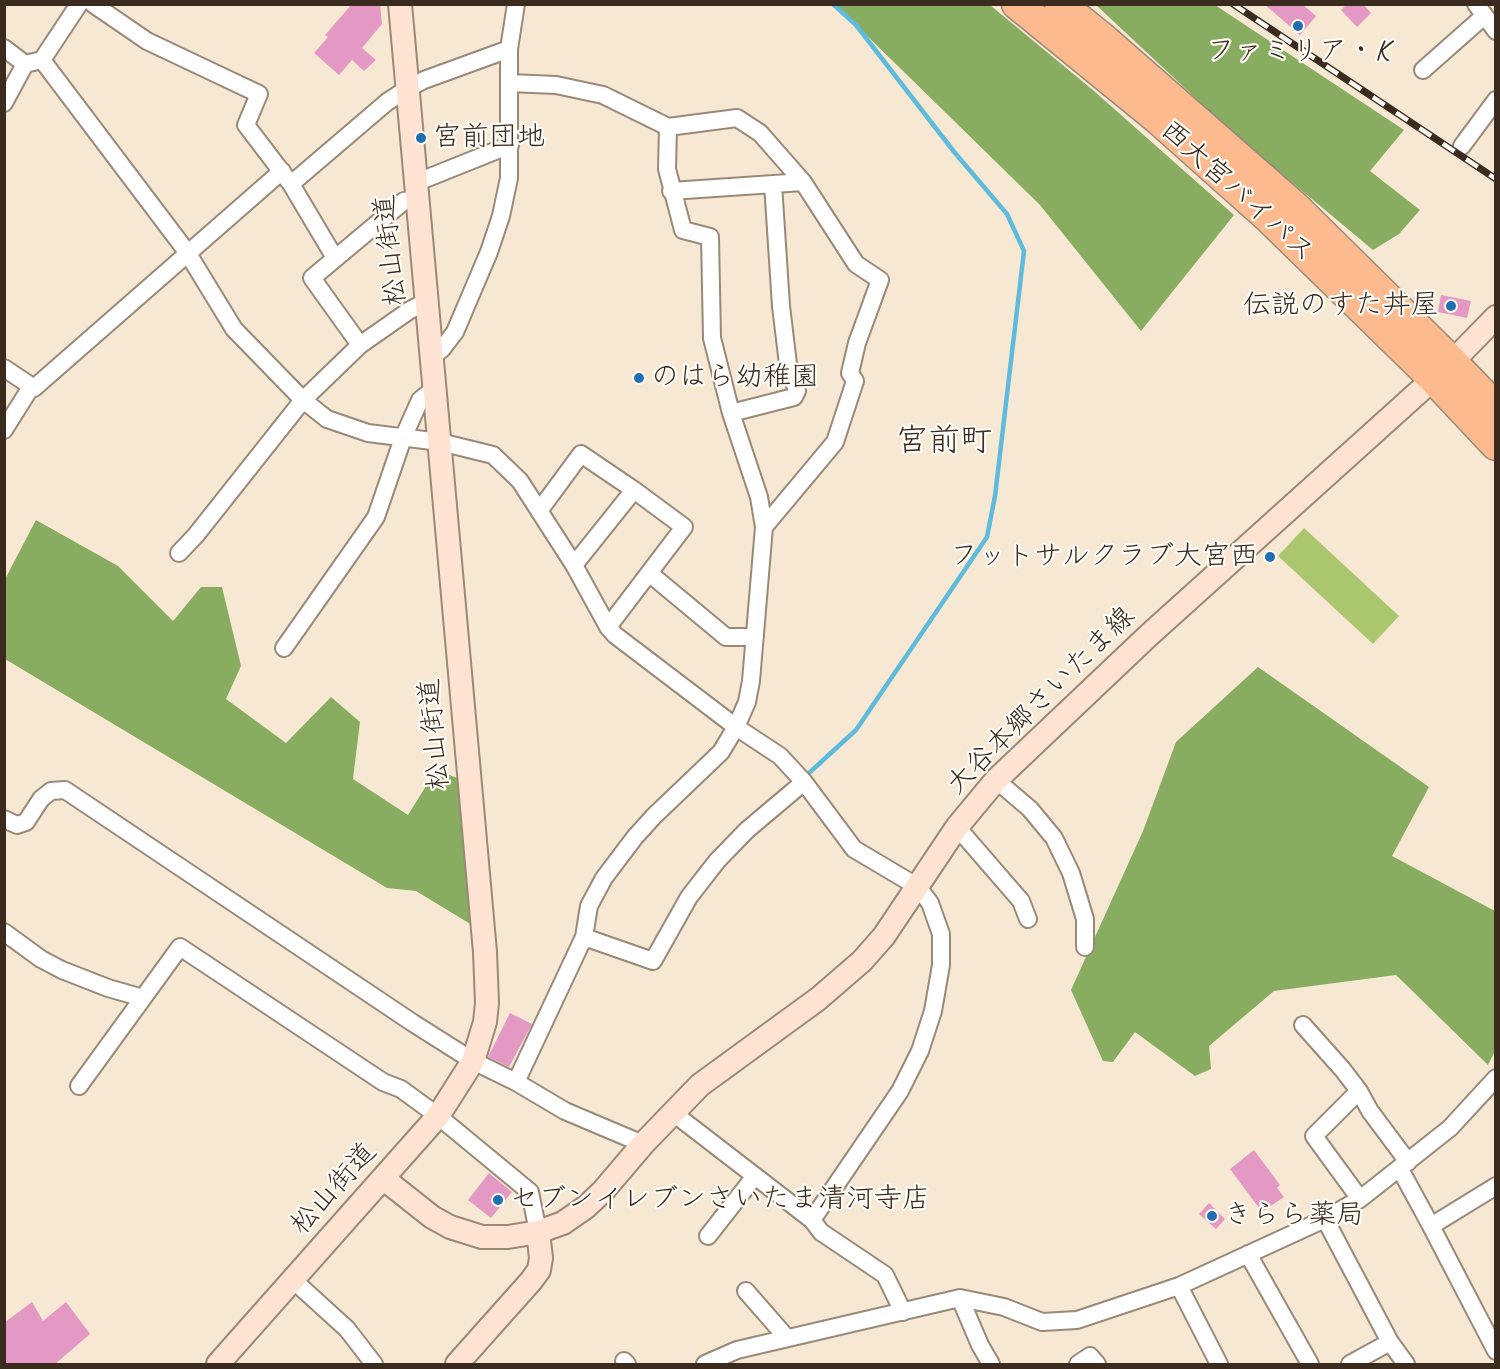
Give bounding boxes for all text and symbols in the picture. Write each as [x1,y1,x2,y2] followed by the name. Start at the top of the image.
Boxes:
[1291,19,1305,33] marker: ファミリア・K
[1207,35,1389,69] place label: ファミリア・K
[1153,114,1321,270] street label: 西大宮バイパス
[433,121,545,155] place label: 宮前団地
[414,131,428,145] marker: 宮前団地
[368,193,414,307] street label: 松山街道
[1243,289,1439,323] place label: 伝説のすた丼屋
[1444,299,1458,313] marker: 伝説のすた丼屋
[651,361,819,395] place label: のはら幼稚園
[632,371,646,385] marker: のはら幼稚園
[896,423,992,461] district label: 宮前町
[950,540,1258,574] place label: フットサルクラブ大宮西
[1263,550,1277,564] marker: フットサルクラブ大宮西
[940,600,1142,802] street label: 大谷本郷さいたま線
[413,677,457,791] street label: 松山街道
[284,1136,384,1242] street label: 松山街道
[510,1183,930,1217] place label: セブンイレブンさいたま清河寺店
[491,1193,505,1207] marker: セブンイレブンさいたま清河寺店
[1224,1199,1364,1233] place label: きらら薬局
[1205,1209,1219,1223] marker: きらら薬局

